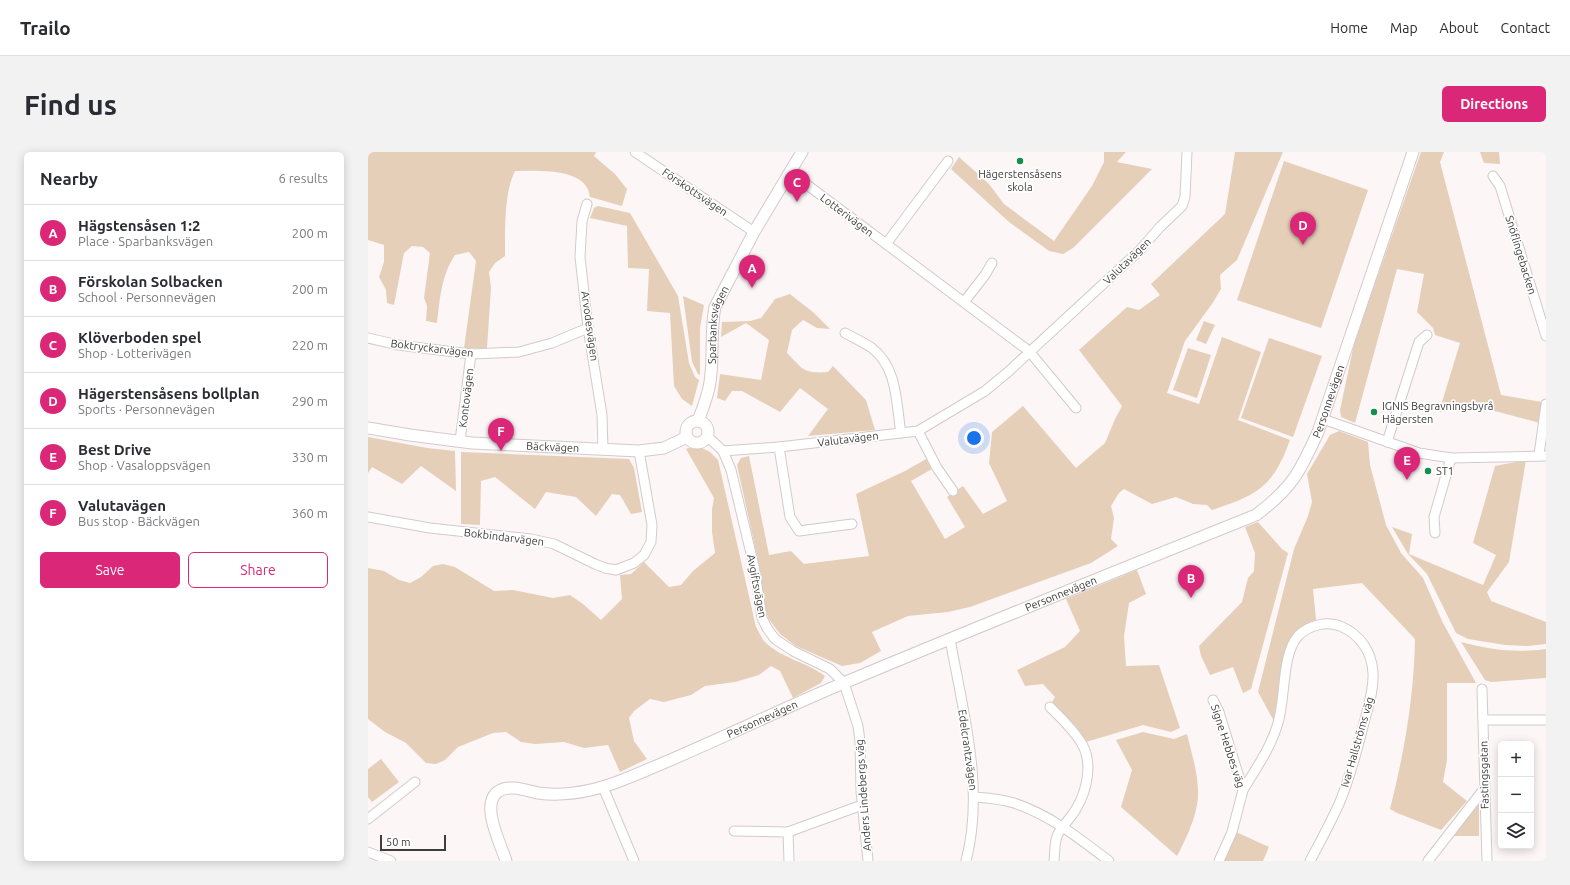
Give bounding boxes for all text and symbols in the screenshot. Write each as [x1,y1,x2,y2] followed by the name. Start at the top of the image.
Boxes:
[20,17,71,39] text: Trailo
[1330,20,1368,36] text: Home
[1390,20,1418,36] text: Map
[1440,20,1479,36] text: About
[1501,20,1550,36] text: Contact
[1442,86,1546,122] button: Directions
[24,89,117,120] text: Find us
[1015,156,1025,166] marker: Hägerstensåsens skola
[660,166,730,218] street label: Förskottsvägen
[978,168,1062,193] place label: Hägerstensåsens skola
[40,169,98,188] text: Nearby
[784,169,810,202] pin: C
[278,171,328,185] text: 6 results
[818,191,876,239] street label: Lotterivägen
[1290,212,1316,245] pin: D
[1503,214,1539,296] street label: Snöflingebacken
[78,217,200,234] text: Hägstensåsen 1:2
[48,226,58,240] text: A
[292,226,328,240] text: 200 m
[78,234,213,248] text: Place · Sparbanksvägen
[1101,235,1153,287] street label: Valutavägen
[739,255,765,288] pin: A
[78,273,223,290] text: Förskolan Solbacken
[49,282,57,296] text: B
[292,282,328,296] text: 200 m
[706,284,731,364] street label: Sparbanksvägen
[78,290,216,304] text: School · Personnevägen
[579,290,601,362] street label: Arvodesvägen
[78,329,201,346] text: Klöverboden spel
[390,337,474,359] street label: Boktryckarvägen
[49,338,57,352] text: C
[292,338,328,352] text: 220 m
[78,346,191,360] text: Shop · Lotterivägen
[1310,363,1346,440] street label: Personnevägen
[456,368,476,428] street label: Kontovägen
[78,385,259,402] text: Hägerstensåsens bollplan
[48,394,58,408] text: D
[292,394,328,408] text: 290 m
[1382,400,1493,425] place label: IGNIS Begravningsbyrå Hägersten
[78,402,215,416] text: Sports · Personnevägen
[1369,407,1379,417] marker: IGNIS Begravningsbyrå Hägersten
[488,418,514,451] pin: F
[964,428,984,448] your location
[817,429,879,449] street label: Valutavägen
[526,440,580,454] street label: Bäckvägen
[78,441,151,458] text: Best Drive
[1394,447,1420,480] pin: E
[49,450,57,464] text: E
[292,450,328,464] text: 330 m
[78,458,211,472] text: Shop · Vasaloppsvägen
[1436,465,1454,477] place label: ST1
[1423,466,1433,476] marker: ST1
[78,497,166,514] text: Valutavägen
[49,506,57,520] text: F
[292,506,328,520] text: 360 m
[78,514,200,528] text: Bus stop · Bäckvägen
[463,526,545,548] street label: Bokbindarvägen
[40,552,180,588] button: Save
[188,552,328,588] button: Share
[745,553,769,619] street label: Avgiftsvägen
[1178,565,1204,598] pin: B
[1023,574,1098,613] street label: Personnevägen
[1338,695,1376,789] street label: Ivar Hallströms väg
[725,698,799,740] street label: Personnevägen
[1209,703,1247,789] street label: Signe Hebbes väg
[956,709,980,791] street label: Edelcrantzvägen
[853,739,873,851] street label: Anders Lindebergs väg
[1477,741,1491,809] street label: Fastingsgatan
[1498,741,1534,849] map controls
[1498,741,1534,777] button: +
[1498,777,1534,813] button: −
[1498,813,1534,849] button: layers
[380,833,446,852] scale bar
[386,836,410,848] text: 50 m

